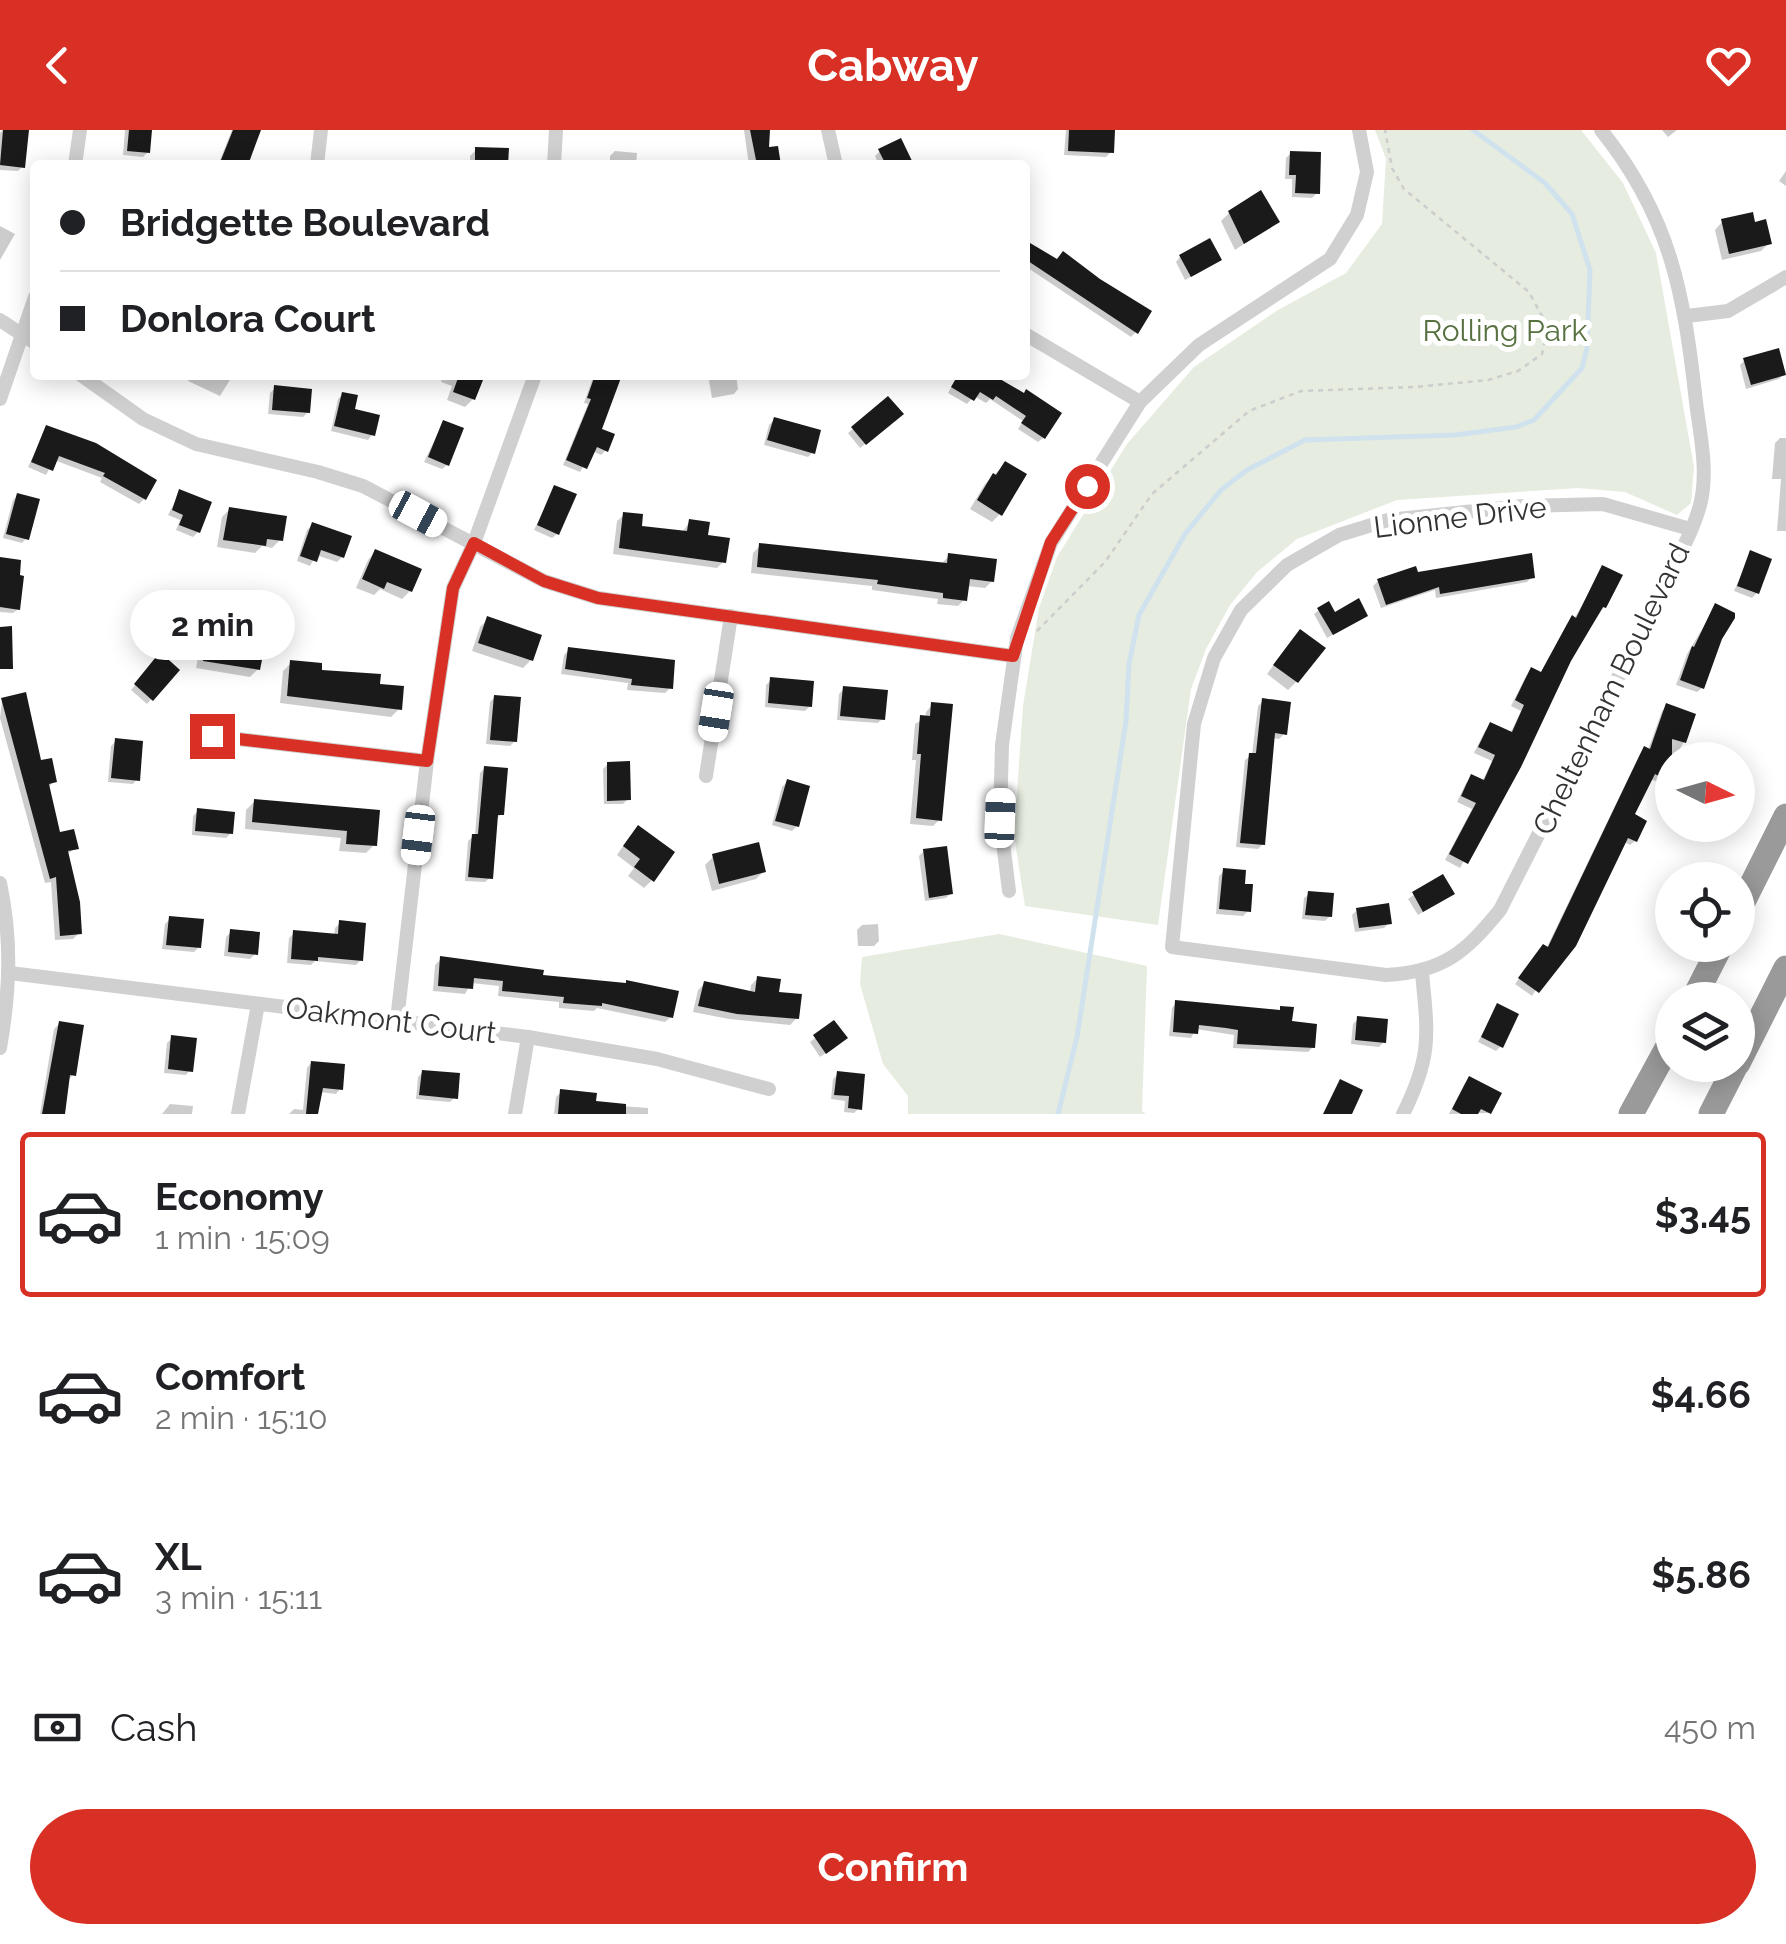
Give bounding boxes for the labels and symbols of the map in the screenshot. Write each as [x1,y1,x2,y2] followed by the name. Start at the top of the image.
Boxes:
[1423,313,1587,348] park label: Rolling Park
[1065,464,1110,509] route start
[384,487,452,541] car
[1372,489,1548,545] street label: Lionne Drive
[1525,538,1697,840] street label: Cheltenham Boulevard
[130,591,294,661] callout: 2 min
[696,680,736,744] car
[190,714,235,759] route end
[1655,742,1755,842] north arrow
[984,787,1016,849] car
[399,803,437,867] car
[284,990,498,1050] street label: Oakmont Court

